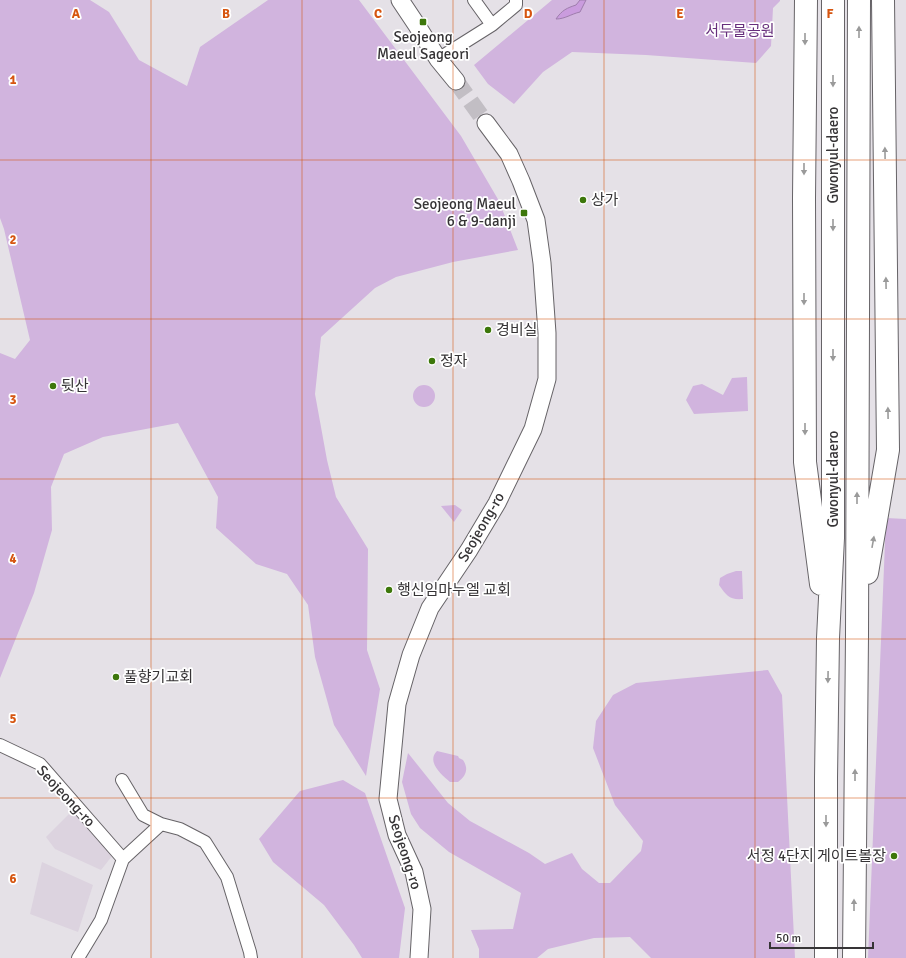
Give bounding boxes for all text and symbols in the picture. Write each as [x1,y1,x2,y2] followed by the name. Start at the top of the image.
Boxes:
[72,6,81,22] text: A
[222,6,230,22] text: B
[374,6,382,22] text: C
[524,6,533,22] text: D
[676,6,684,22] text: E
[827,6,834,22] text: F
[418,17,428,27] marker: Seojeong Maeul Sageori
[705,22,775,40] park label: 서두물공원
[856,25,862,38] one-way arrow
[377,28,469,63] place label: Seojeong Maeul Sageori
[802,33,808,46] one-way arrow
[9,72,17,88] text: 1
[830,75,836,88] one-way arrow
[824,106,842,203] street label: Gwonyul-daero
[882,146,888,159] one-way arrow
[801,163,807,176] one-way arrow
[591,191,619,209] place label: 상가
[414,195,516,230] place label: Seojeong Maeul 6 & 9-danji
[578,195,588,205] marker: 상가
[519,208,529,218] marker: Seojeong Maeul 6 & 9-danji
[830,219,836,232] one-way arrow
[9,232,17,248] text: 2
[883,276,889,289] one-way arrow
[801,293,807,306] one-way arrow
[496,321,537,339] place label: 경비실
[483,325,493,335] marker: 경비실
[830,349,836,362] one-way arrow
[440,352,468,370] place label: 정자
[427,356,437,366] marker: 정자
[61,377,89,395] place label: 뒷산
[48,381,58,391] marker: 뒷산
[9,392,17,408] text: 3
[885,406,891,419] one-way arrow
[802,423,808,436] one-way arrow
[824,430,842,527] street label: Gwonyul-daero
[454,489,508,565] street label: Seojeong-ro
[854,491,860,504] one-way arrow
[870,536,876,548] one-way arrow
[9,551,17,567] text: 4
[397,581,511,599] place label: 행신임마누엘 교회
[384,585,394,595] marker: 행신임마누엘 교회
[124,668,193,686] place label: 풀향기교회
[824,671,831,683] one-way arrow
[111,672,121,682] marker: 풀향기교회
[9,711,17,727] text: 5
[33,762,99,831] street label: Seojeong-ro
[852,768,858,781] one-way arrow
[384,812,426,892] street label: Seojeong-ro
[823,815,829,828] one-way arrow
[747,847,886,865] place label: 서정 4단지 게이트볼장
[889,851,899,861] marker: 서정 4단지 게이트볼장
[9,871,17,887] text: 6
[851,898,857,911] one-way arrow
[770,924,873,950] scale bar
[776,931,801,946] text: 50 m

